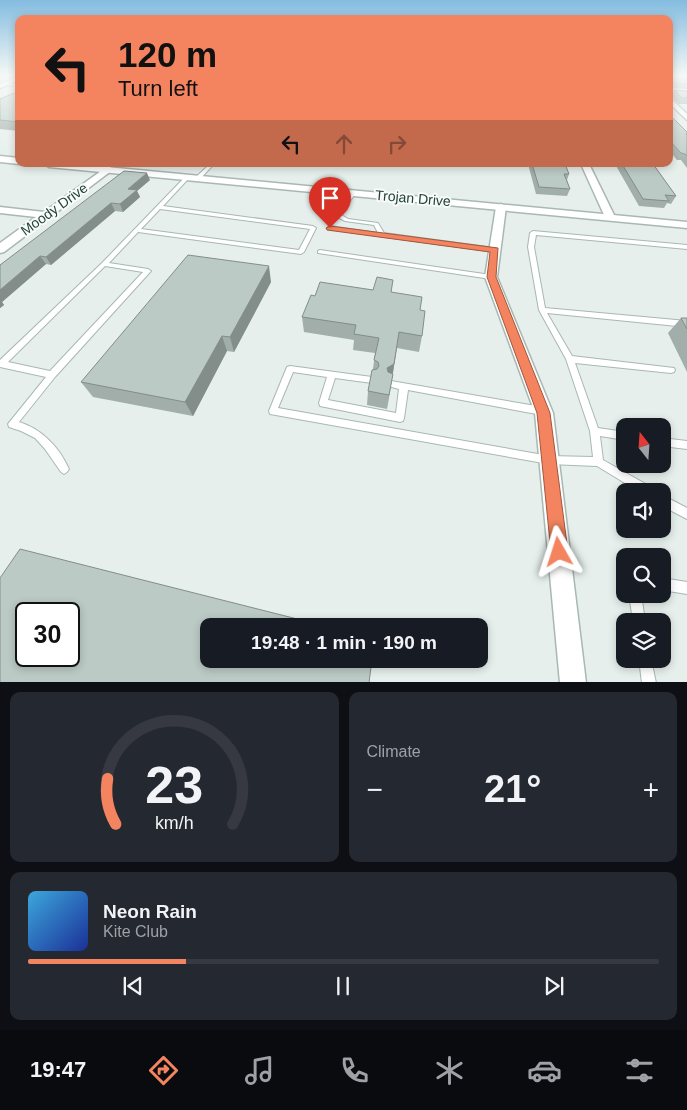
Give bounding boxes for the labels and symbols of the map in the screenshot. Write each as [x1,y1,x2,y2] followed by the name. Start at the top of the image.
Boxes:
[309,177,351,228] pin
[18,179,91,239] street label: Moody Drive
[375,187,452,209] street label: Trojan Drive
[616,418,671,472] north arrow
[532,525,584,577] position arrow
[15,602,80,667] speed limit sign: 30

